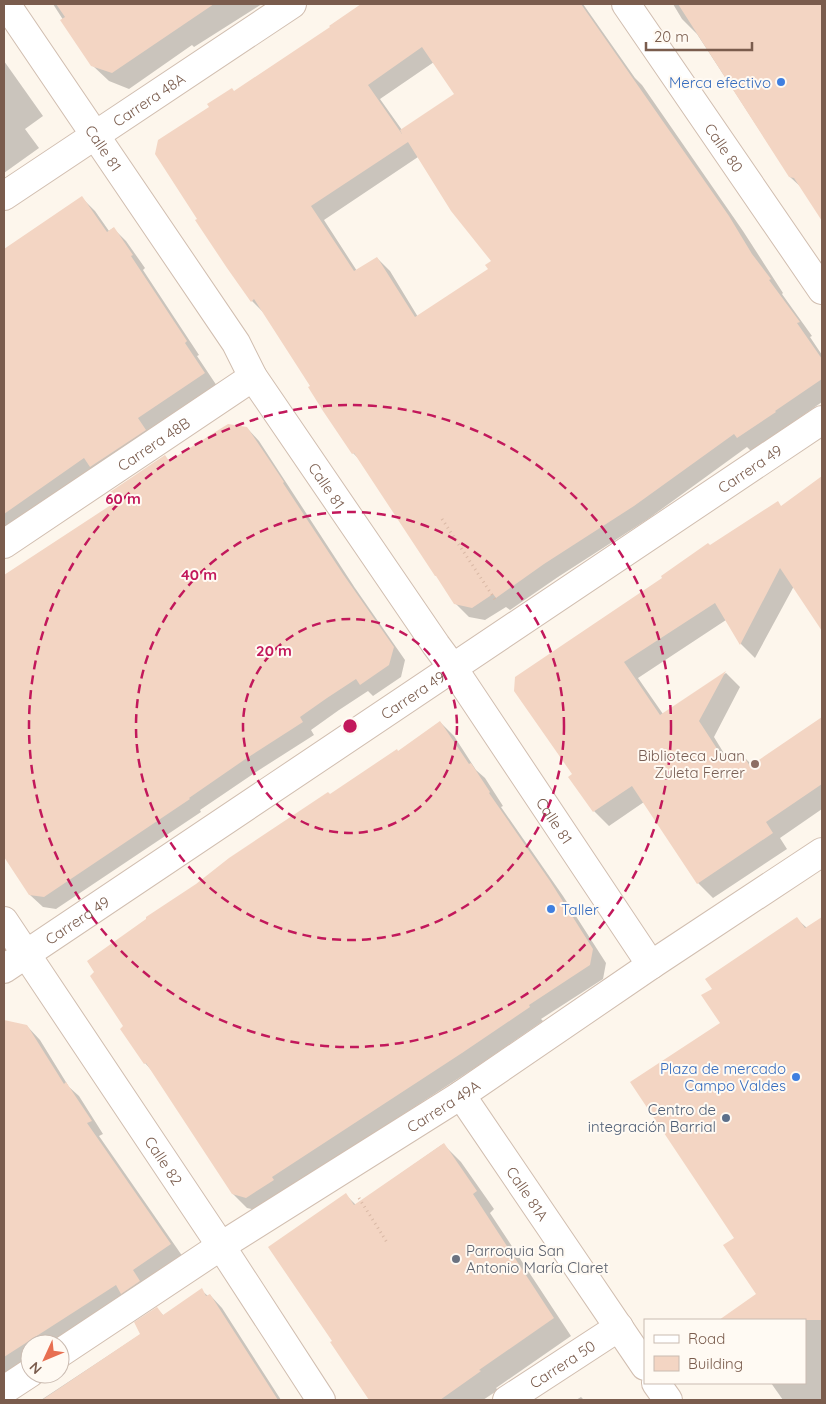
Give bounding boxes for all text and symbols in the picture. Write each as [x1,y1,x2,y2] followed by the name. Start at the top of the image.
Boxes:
[646,20,752,52] scale bar
[654,27,689,46] text: 20 m
[109,68,189,130] street label: Carrera 48A
[669,73,771,92] place label: Merca efectivo
[775,76,787,88] marker: Merca efectivo
[701,119,748,176] street label: Calle 80
[81,121,126,175] street label: Calle 81
[114,413,194,475] street label: Carrera 48B
[714,440,785,497] street label: Carrera 49
[305,459,350,512] street label: Calle 81
[105,489,141,508] text: 60 m
[181,565,217,584] text: 40 m
[256,641,292,660] text: 20 m
[377,666,448,723] street label: Carrera 49
[341,717,359,735] centre of rings
[638,746,745,782] place label: Biblioteca Juan Zuleta Ferrer
[749,758,761,770] marker: Biblioteca Juan Zuleta Ferrer
[532,794,577,847] street label: Calle 81
[41,892,113,948] street label: Carrera 49
[561,900,599,919] place label: Taller
[545,903,557,915] marker: Taller
[660,1059,786,1095] place label: Plaza de mercado Campo Valdes
[790,1071,802,1083] marker: Plaza de mercado Campo Valdes
[403,1075,484,1136] street label: Carrera 49A
[588,1100,716,1136] place label: Centro de integración Barrial
[720,1112,732,1124] marker: Centro de integración Barrial
[141,1133,187,1189] street label: Calle 82
[503,1163,553,1225] street label: Calle 81A
[466,1241,609,1277] place label: Parroquia San Antonio María Claret
[450,1253,462,1265] marker: Parroquia San Antonio María Claret
[644,1319,806,1384] legend
[688,1329,725,1348] text: Road
[20,1334,70,1384] north arrow
[526,1336,599,1392] street label: Carrera 50
[688,1354,743,1373] text: Building
[26,1358,46,1378] text: N

